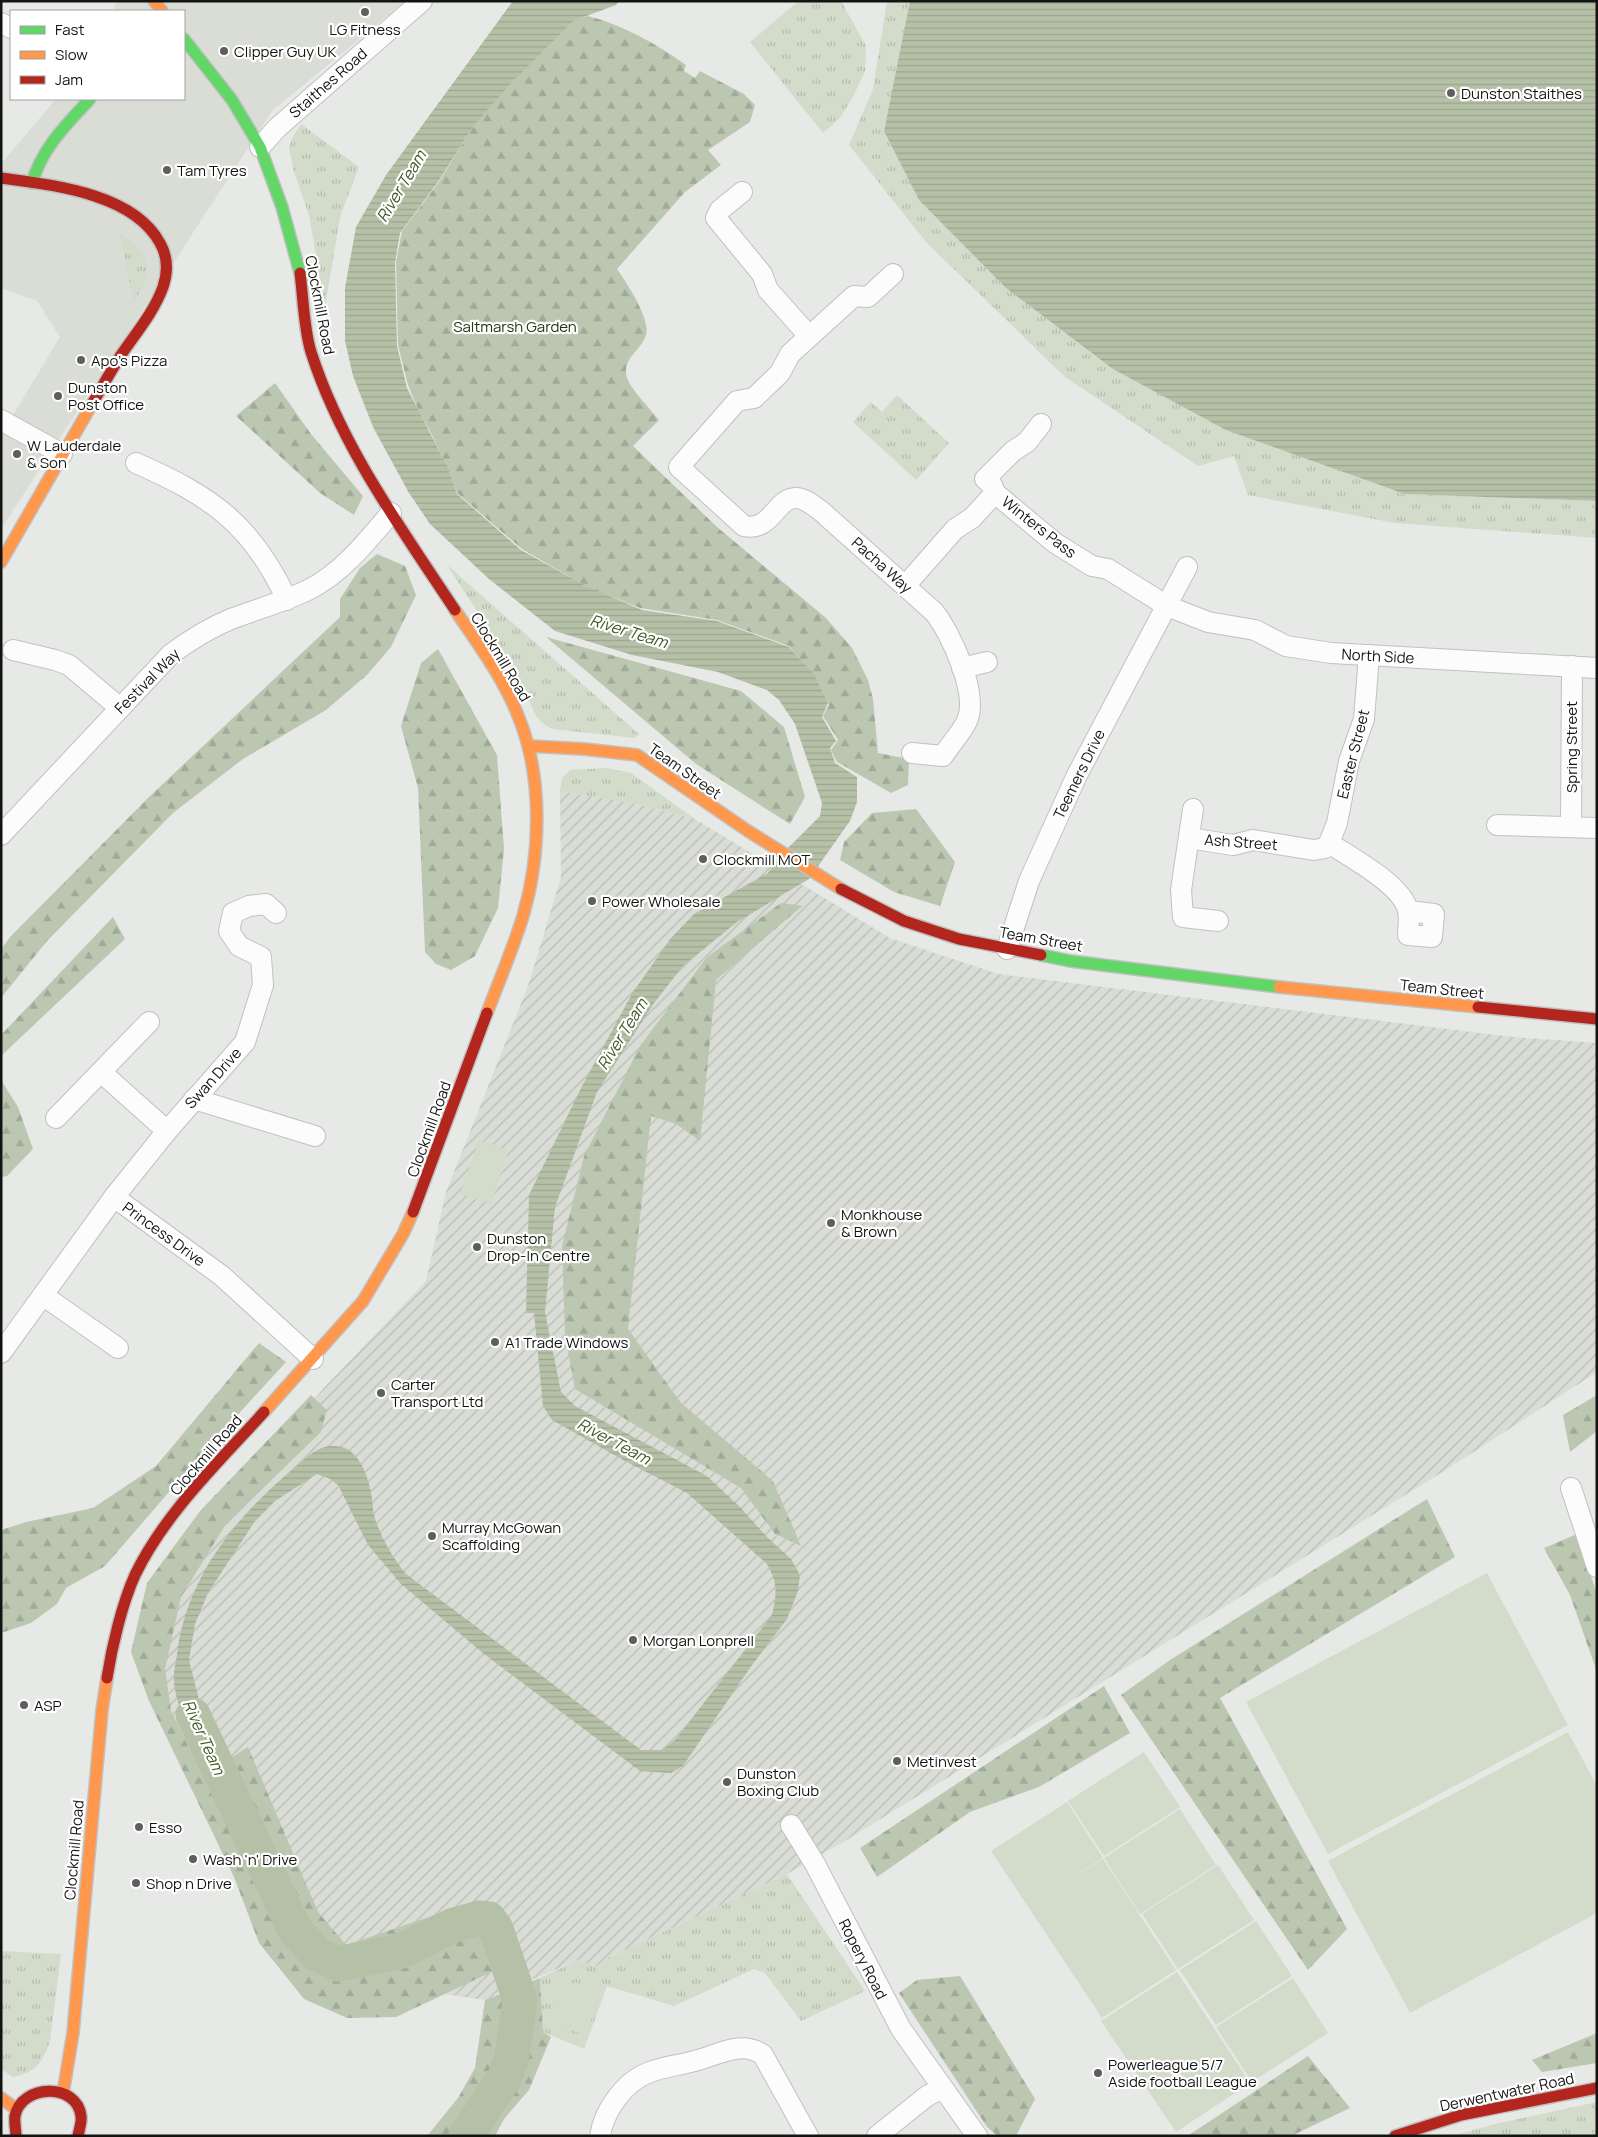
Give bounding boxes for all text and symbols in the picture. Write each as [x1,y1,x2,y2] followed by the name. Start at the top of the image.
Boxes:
[359,6,371,18] marker: LG Fitness
[10,10,185,100] legend
[55,19,84,40] text: Fast
[329,19,401,40] place label: LG Fitness
[234,41,337,62] place label: Clipper Guy UK
[284,43,372,123] street label: Staithes Road
[55,44,88,65] text: Slow
[218,45,230,57] marker: Clipper Guy UK
[55,69,83,90] text: Jam
[1461,83,1582,104] place label: Dunston Staithes
[1445,87,1457,99] marker: Dunston Staithes
[371,145,432,226] water label: River Team
[177,160,247,181] place label: Tam Tyres
[161,164,173,176] marker: Tam Tyres
[300,254,340,356] street label: Clockmill Road
[453,316,577,337] park label: Saltmarsh Garden
[91,350,167,371] place label: Apo’s Pizza
[75,354,87,366] marker: Apo’s Pizza
[68,377,144,415] place label: Dunston Post Office
[52,390,64,402] marker: Dunston Post Office
[27,435,122,473] place label: W Lauderdale & Son
[11,448,23,460] marker: W Lauderdale & Son
[997,491,1081,563] street label: Winters Pass
[847,532,917,598] street label: Pacha Way
[466,608,536,706] street label: Clockmill Road
[588,609,672,654] water label: River Team
[110,644,184,718] street label: Festival Way
[1341,644,1415,668] street label: North Side
[1561,701,1582,793] street label: Spring Street
[1332,707,1374,801] street label: Easter Street
[1048,725,1110,822] street label: Teemers Drive
[644,738,726,804] street label: Team Street
[1204,829,1278,855] street label: Ash Street
[713,849,810,870] place label: Clockmill MOT
[697,853,709,865] marker: Clockmill MOT
[602,891,721,912] place label: Power Wholesale
[586,895,598,907] marker: Power Wholesale
[998,921,1084,957] street label: Team Street
[1399,974,1485,1004] street label: Team Street
[592,993,653,1074] water label: River Team
[180,1043,246,1113] street label: Swan Drive
[402,1078,456,1180] street label: Clockmill Road
[118,1197,210,1271] street label: Princess Drive
[841,1204,922,1242] place label: Monkhouse & Brown
[825,1217,837,1229] marker: Monkhouse & Brown
[487,1228,590,1266] place label: Dunston Drop-In Centre
[471,1241,483,1253] marker: Dunston Drop-In Centre
[505,1332,628,1353] place label: A1 Trade Windows
[489,1336,501,1348] marker: A1 Trade Windows
[391,1374,483,1412] place label: Carter Transport Ltd
[375,1387,387,1399] marker: Carter Transport Ltd
[165,1410,247,1500] street label: Clockmill Road
[574,1413,656,1470] water label: River Team
[442,1517,561,1555] place label: Murray McGowan Scaffolding
[426,1530,438,1542] marker: Murray McGowan Scaffolding
[643,1630,754,1651] place label: Morgan Lonprell
[627,1634,639,1646] marker: Morgan Lonprell
[34,1695,62,1716] place label: ASP
[178,1696,231,1779] water label: River Team
[18,1699,30,1711] marker: ASP
[907,1751,977,1772] place label: Metinvest
[891,1755,903,1767] marker: Metinvest
[737,1763,819,1801] place label: Dunston Boxing Club
[721,1776,733,1788] marker: Dunston Boxing Club
[59,1799,89,1901] street label: Clockmill Road
[149,1817,182,1838] place label: Esso
[133,1821,145,1833] marker: Esso
[203,1849,297,1870] place label: Wash 'n' Drive
[187,1853,199,1865] marker: Wash 'n' Drive
[146,1873,232,1894] place label: Shop n Drive
[130,1877,142,1889] marker: Shop n Drive
[834,1915,892,2003] street label: Ropery Road
[1108,2054,1257,2092] place label: Powerleague 5/7 Aside football League
[1092,2067,1104,2079] marker: Powerleague 5/7 Aside football League
[1438,2068,1576,2116] street label: Derwentwater Road

